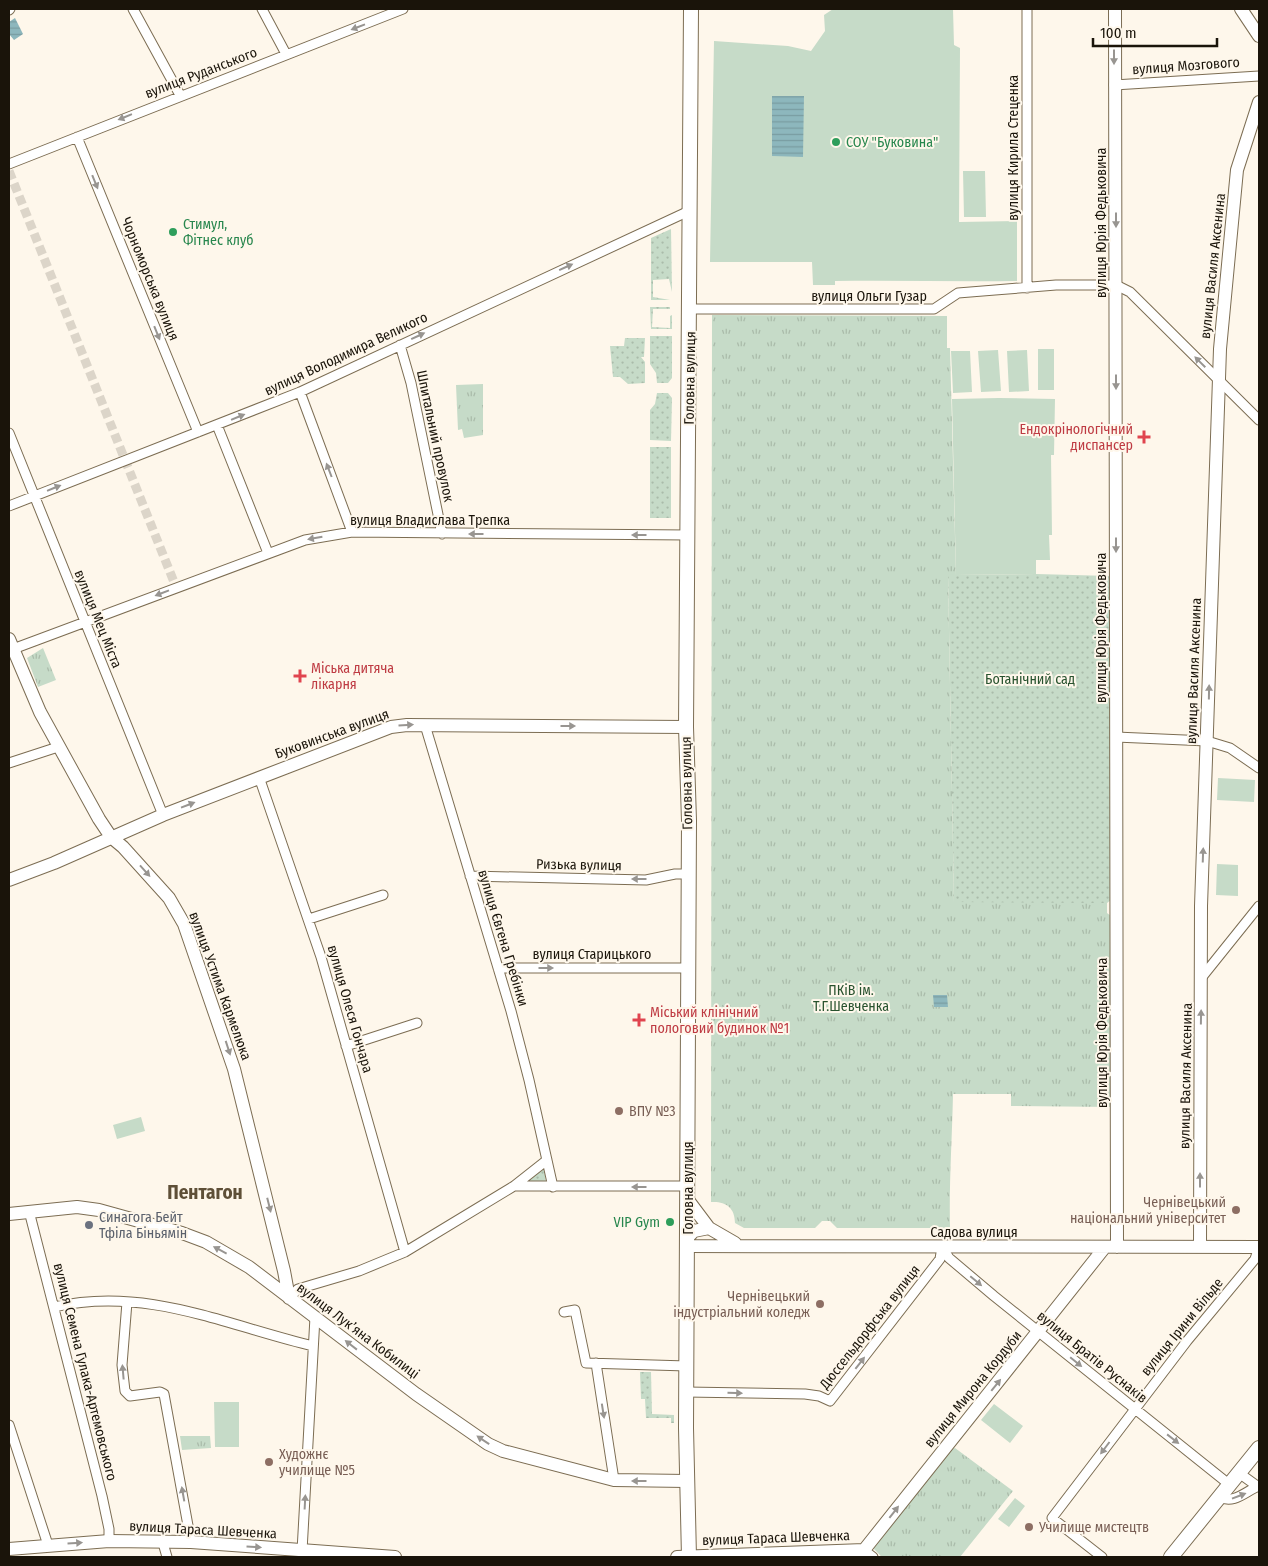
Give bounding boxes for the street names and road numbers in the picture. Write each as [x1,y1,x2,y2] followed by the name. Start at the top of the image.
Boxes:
[143,44,259,102] street label: вулиця Руданського
[1132,54,1240,78] street label: вулиця Мозгового
[1005,75,1022,221] street label: вулиця Кирила Стеценка
[1093,148,1110,298] street label: вулиця Юрія Федьковича
[1197,192,1229,340] street label: вулиця Василя Аксенина
[117,215,183,343] street label: Чорноморська вулиця
[811,288,927,305] street label: вулиця Ольги Гузар
[262,309,430,399] street label: вулиця Володимира Великого
[681,331,699,425] street label: Головна вулиця
[413,369,457,504] street label: Шпитальний провулок
[350,512,510,529] street label: вулиця Владислава Трепка
[1093,553,1110,703] street label: вулиця Юрія Федьковича
[71,567,125,671] street label: вулиця Мец Міста
[1183,597,1205,745] street label: вулиця Василя Аксенина
[273,705,391,763] street label: Буковинська вулиця
[678,736,696,830] street label: Головна вулиця
[536,856,622,874] street label: Ризька вулиця
[474,868,532,1008] street label: вулиця Євгена Гребінки
[185,909,255,1063] street label: вулиця Устима Кармелюка
[324,943,376,1075] street label: вулиця Олеся Гончара
[533,946,651,963] street label: вулиця Старицького
[1094,958,1111,1108] street label: вулиця Юрія Федьковича
[1176,1002,1196,1149] street label: вулиця Василя Аксенина
[680,1141,697,1235] street label: Головна вулиця
[930,1224,1018,1241] street label: Садова вулиця
[50,1261,120,1483] street label: вулиця Семена Гулака-Артемовського
[816,1262,924,1393] street label: Дюссельдорфська вулиця
[1137,1275,1227,1379] street label: вулиця Ірини Вільде
[293,1279,423,1383] street label: вулиця Лукʼяна Кобилиці
[1033,1307,1151,1407] street label: вулиця Братів Руснаків
[921,1327,1025,1451] street label: вулиця Мирона Кордуби
[129,1518,277,1542] street label: вулиця Тараса Шевченка
[702,1527,850,1549] street label: вулиця Тараса Шевченка

